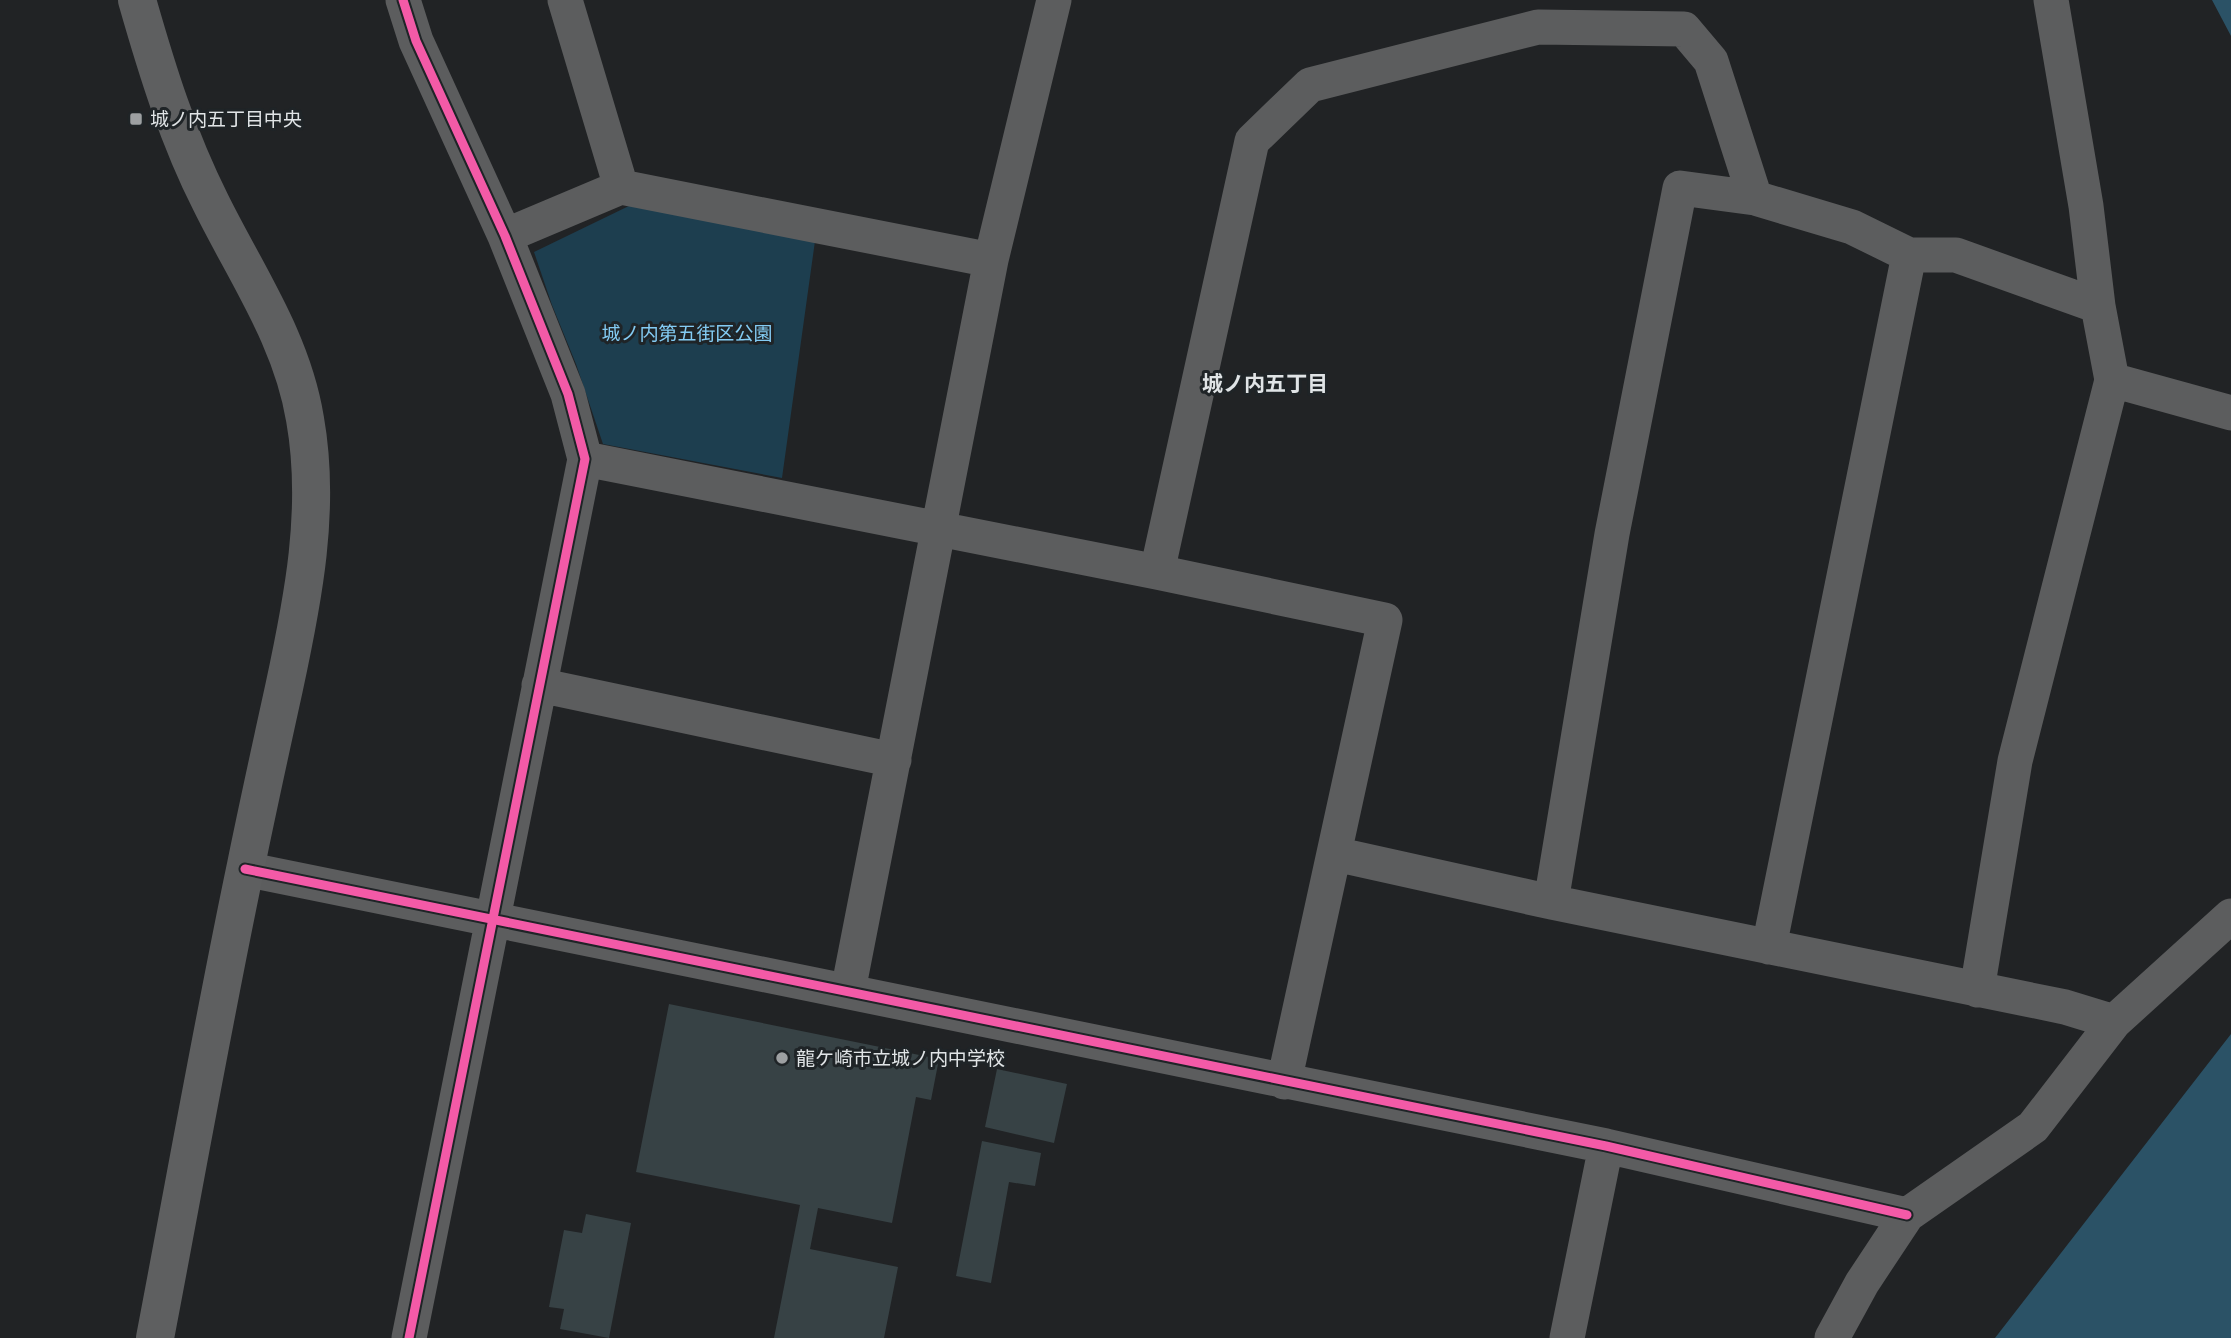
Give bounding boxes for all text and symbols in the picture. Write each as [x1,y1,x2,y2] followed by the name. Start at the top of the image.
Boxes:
[150,108,302,131] place label: 城ノ内五丁目中央
[128,111,144,127] marker: 城ノ内五丁目中央
[601,322,773,345] park label: 城ノ内第五街区公園
[1202,371,1328,397] district label: 城ノ内五丁目
[796,1047,1005,1070] place label: 龍ケ崎市立城ノ内中学校
[774,1050,790,1066] marker: 龍ケ崎市立城ノ内中学校

